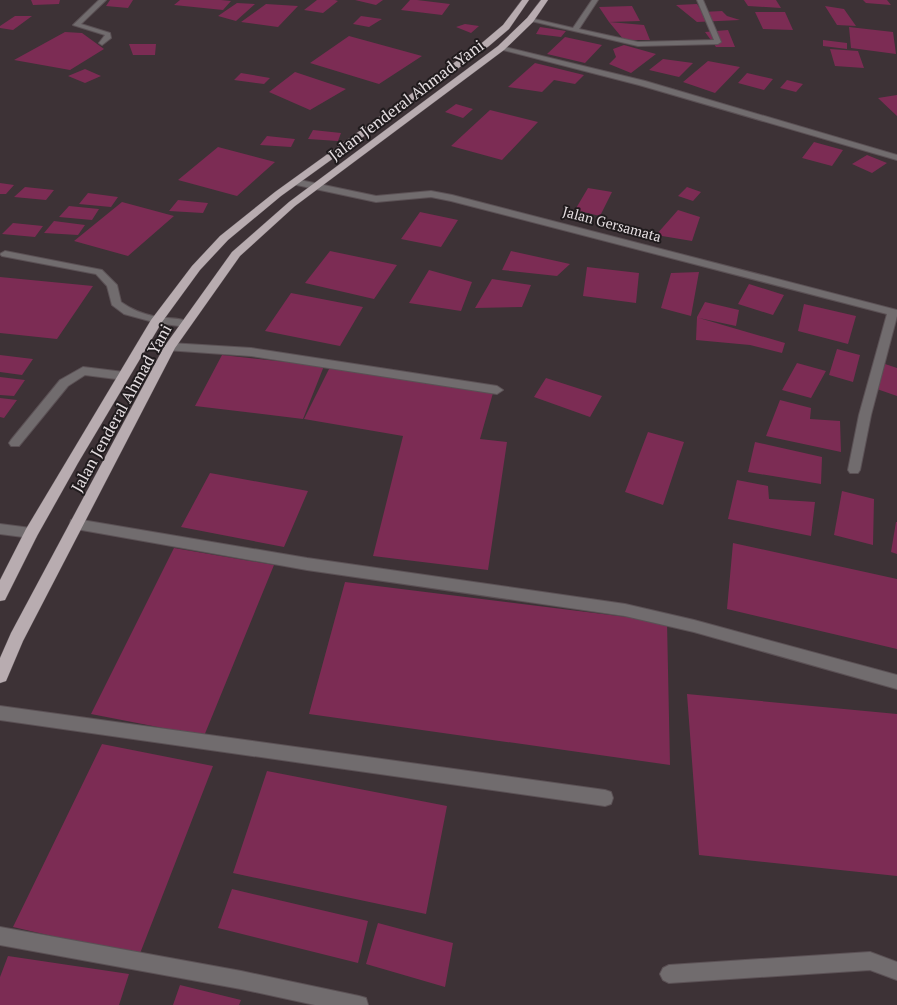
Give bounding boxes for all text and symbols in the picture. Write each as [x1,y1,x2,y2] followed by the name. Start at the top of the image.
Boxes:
[324,34,488,166] street label: Jalan Jenderal Ahmad Yani
[561,201,664,246] street label: Jalan Gersamata
[66,320,176,496] street label: Jalan Jenderal Ahmad Yani

